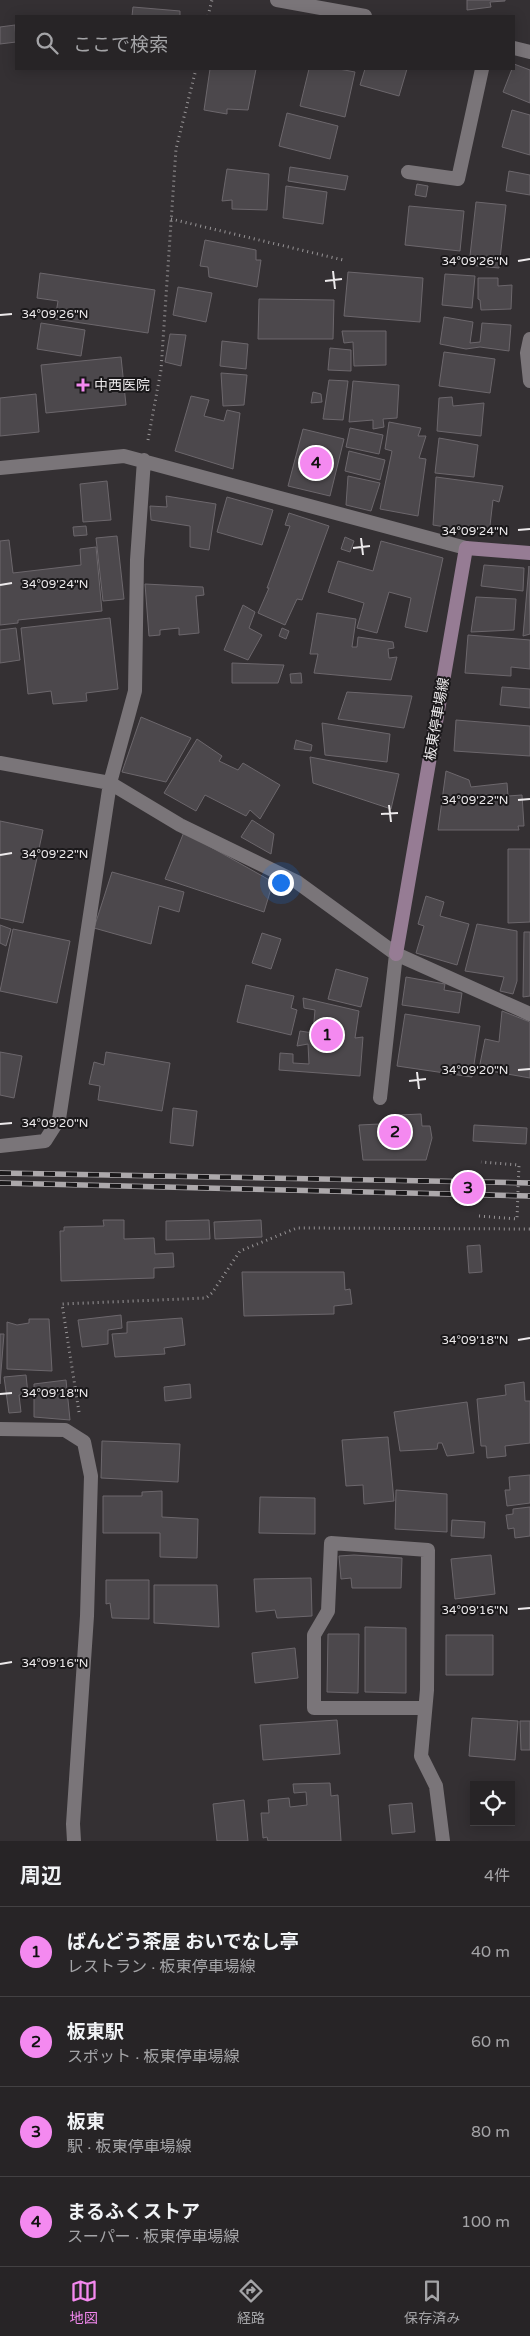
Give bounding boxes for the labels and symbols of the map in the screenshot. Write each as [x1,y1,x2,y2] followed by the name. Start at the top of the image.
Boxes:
[442,254,509,268] text: 34°09'26"N
[22,307,89,321] text: 34°09'26"N
[94,377,150,394] place label: 中西医院
[76,378,90,392] marker: 中西医院
[300,444,332,482] pin: 4
[442,524,509,538] text: 34°09'24"N
[22,577,89,591] text: 34°09'24"N
[421,676,453,762] street label: 板東停車場線
[442,793,509,807] text: 34°09'22"N
[22,847,89,861] text: 34°09'22"N
[268,870,294,896] your location
[311,1016,343,1054] pin: 1
[442,1063,509,1077] text: 34°09'20"N
[379,1113,411,1151] pin: 2
[22,1116,89,1130] text: 34°09'20"N
[452,1169,484,1207] pin: 3
[442,1333,509,1347] text: 34°09'18"N
[22,1386,89,1400] text: 34°09'18"N
[442,1603,509,1617] text: 34°09'16"N
[22,1656,89,1670] text: 34°09'16"N

